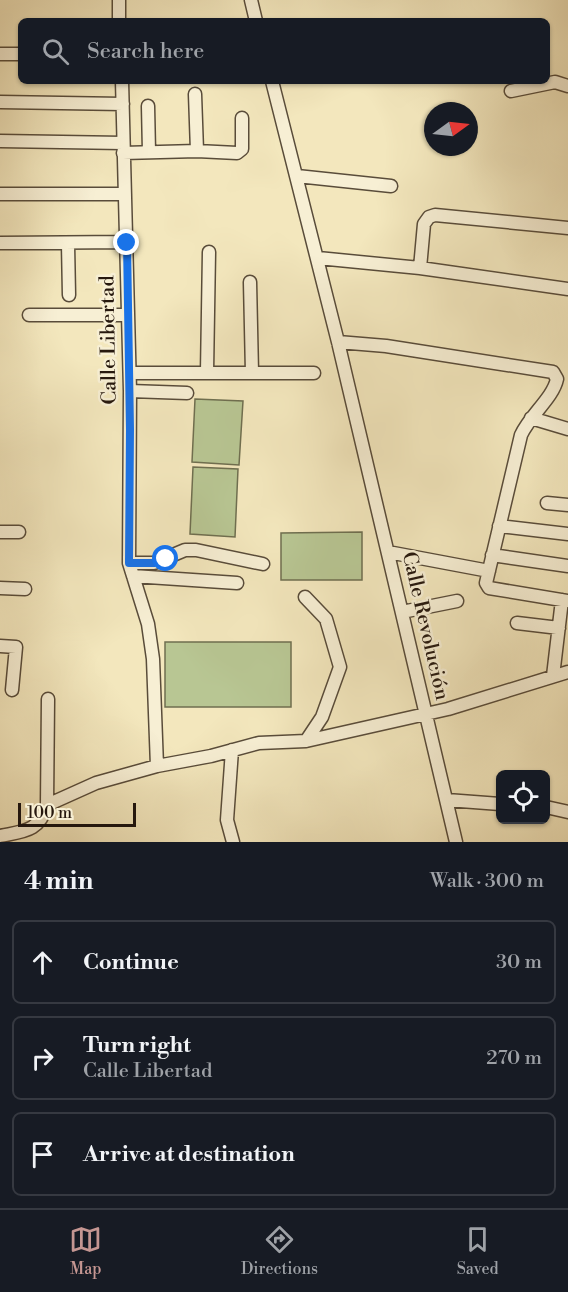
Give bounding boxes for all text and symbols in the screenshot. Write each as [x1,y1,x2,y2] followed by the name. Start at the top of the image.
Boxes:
[18,18,550,84] search box
[39,35,72,68] icon: search
[87,38,204,65] text: Search here
[424,102,478,156] north arrow
[113,229,139,255] route end
[95,274,123,405] street label: Calle Libertad
[152,545,178,571] route start
[396,549,454,703] street label: Calle Revolución
[496,770,550,824] map controls
[496,770,550,824] button: locate
[18,800,136,828] scale bar
[27,803,72,823] text: 100 m
[24,865,94,897] text: 4 min
[430,869,544,894] text: Walk · 300 m
[26,946,59,979] icon: ahead
[83,949,179,976] text: Continue
[496,950,542,975] text: 30 m
[83,1032,191,1059] text: Turn right
[26,1042,59,1075] icon: right
[486,1046,542,1071] text: 270 m
[83,1059,212,1084] text: Calle Libertad
[26,1138,59,1171] icon: arrive
[83,1141,295,1168] text: Arrive at destination
[69,1223,102,1279] tab: Map
[241,1223,318,1279] tab: Directions
[457,1223,499,1279] tab: Saved

